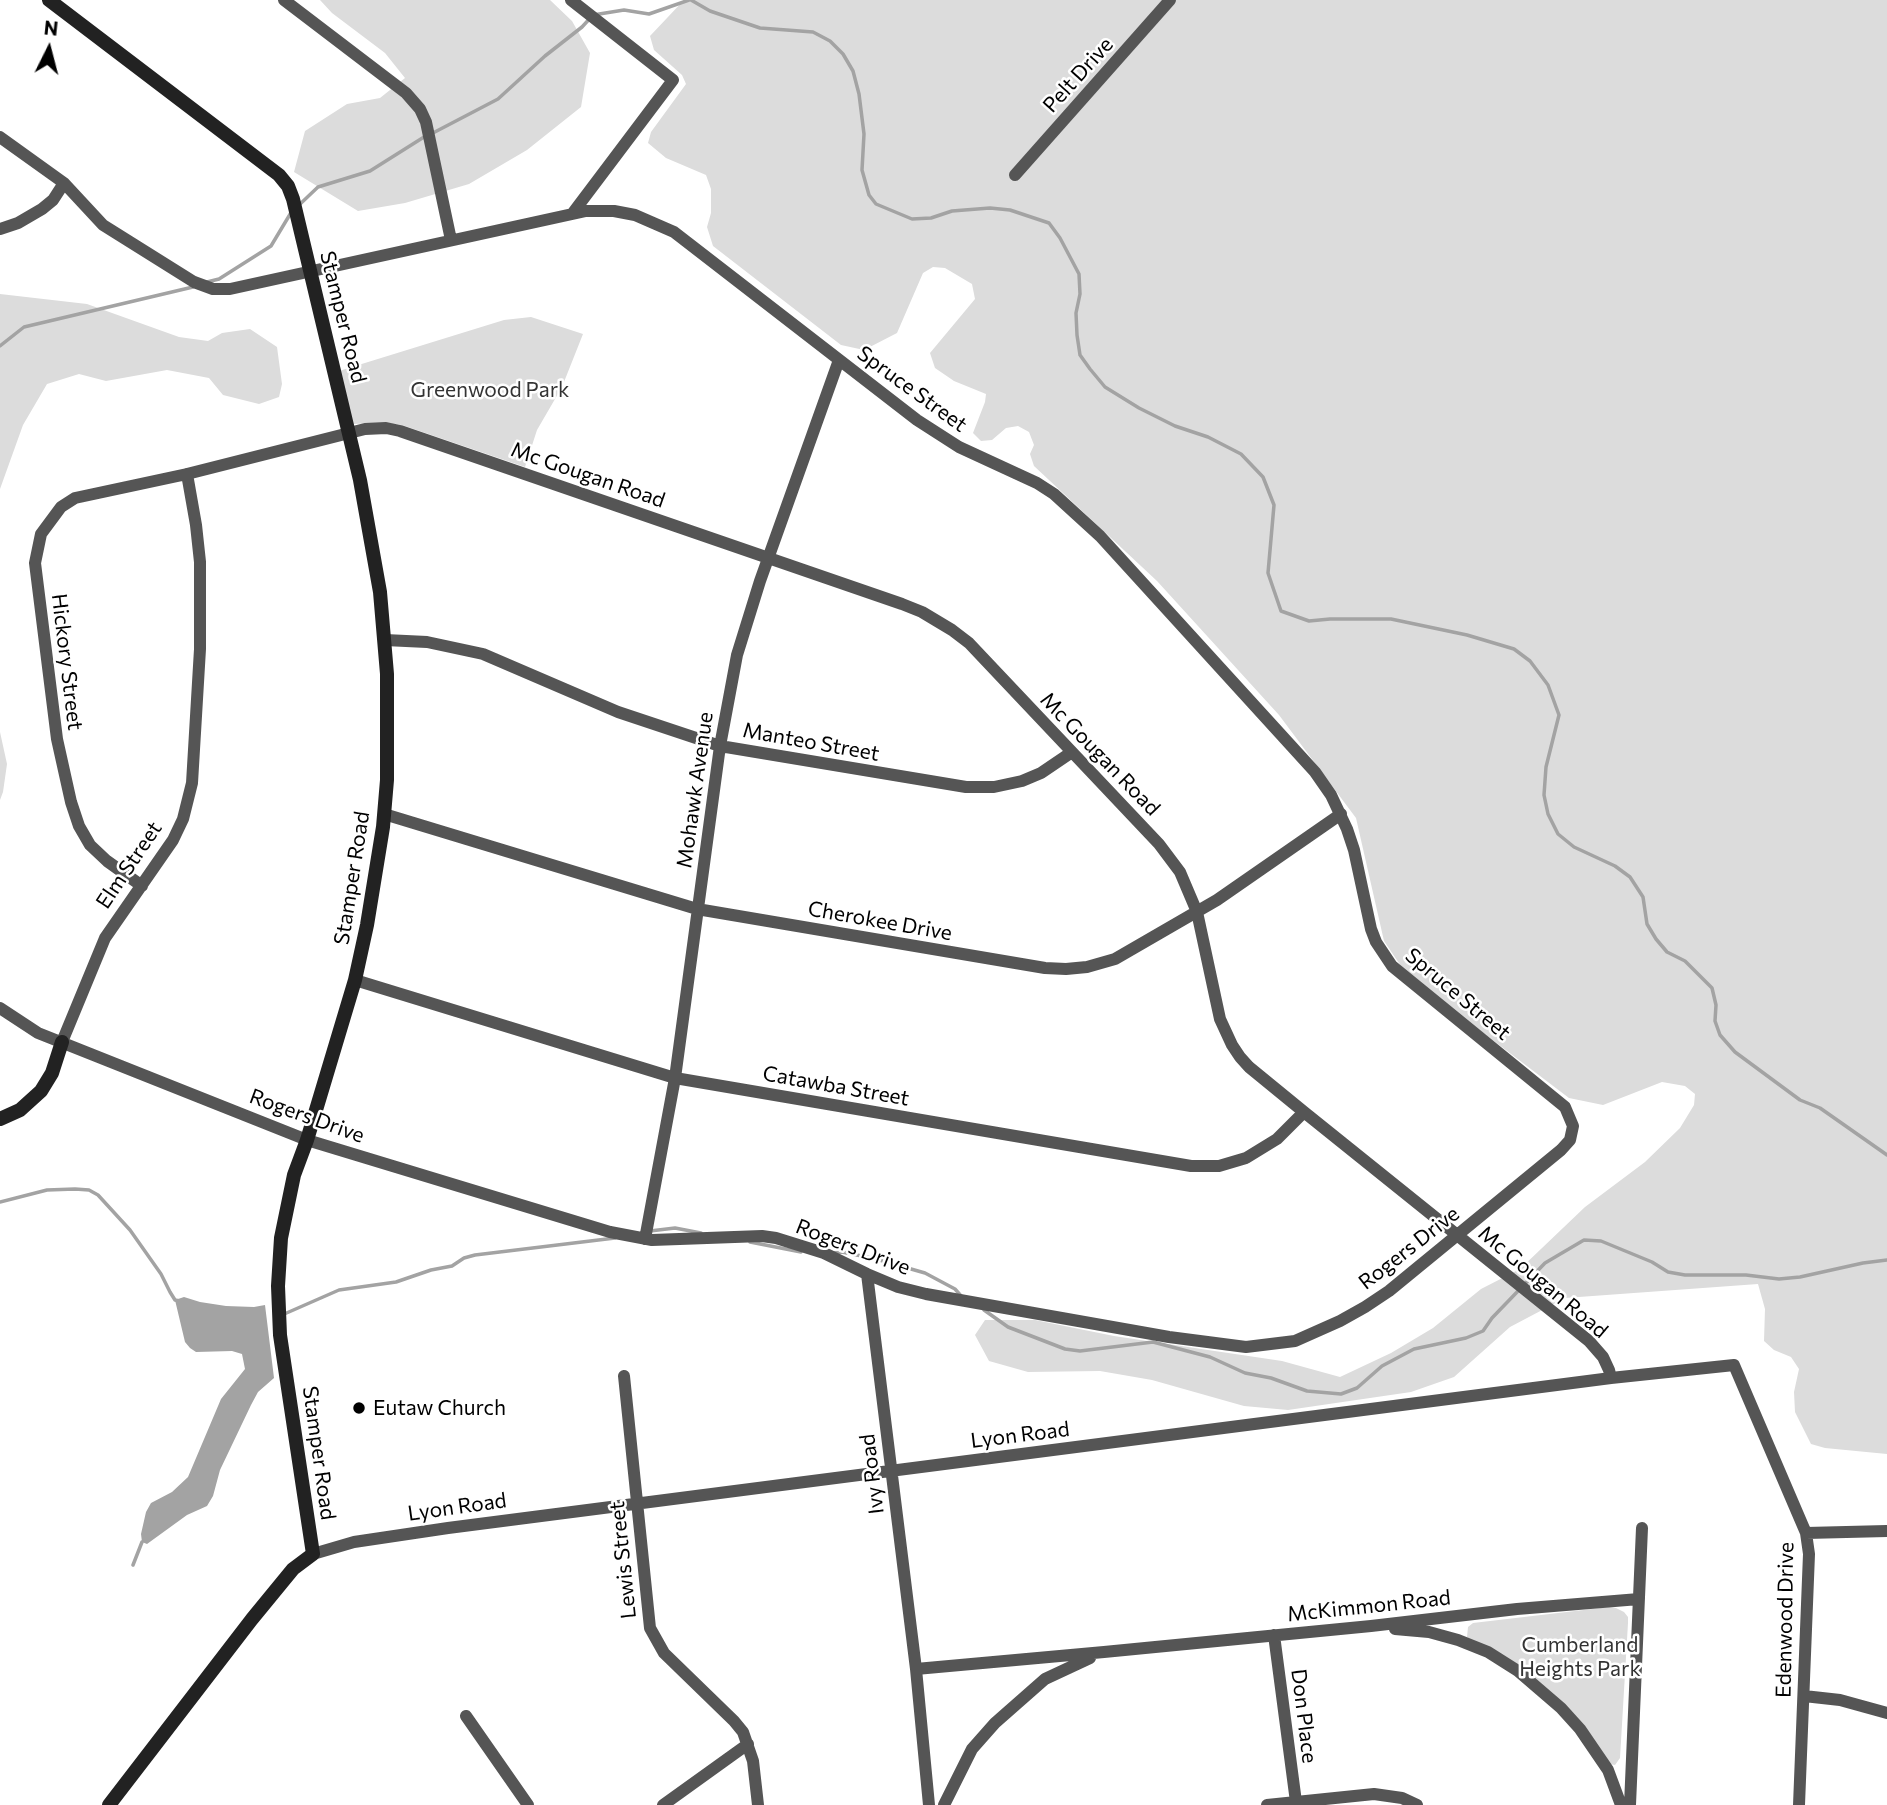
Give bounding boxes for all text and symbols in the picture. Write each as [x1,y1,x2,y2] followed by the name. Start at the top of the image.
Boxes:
[14,14,84,84] north arrow
[43,15,60,40] text: N
[1038,32,1118,118] street label: Pelt Drive
[314,248,372,386] street label: Stamper Road
[852,341,972,437] street label: Spruce Street
[411,377,569,403] park label: Greenwood Park
[508,437,668,513] street label: Mc Gougan Road
[46,592,88,732] street label: Hickory Street
[1035,687,1165,821] street label: Mc Gougan Road
[672,710,718,870] street label: Mohawk Avenue
[741,718,881,766] street label: Manteo Street
[329,809,375,947] street label: Stamper Road
[91,817,167,913] street label: Elm Street
[806,896,954,946] street label: Cherokee Drive
[1400,943,1516,1045] street label: Spruce Street
[761,1061,911,1111] street label: Catawba Street
[246,1084,368,1148] street label: Rogers Drive
[1354,1201,1464,1295] street label: Rogers Drive
[792,1214,914,1280] street label: Rogers Drive
[1473,1220,1613,1344] street label: Mc Gougan Road
[297,1384,341,1522] street label: Stamper Road
[373,1395,506,1421] place label: Eutaw Church
[351,1400,367,1416] marker: Eutaw Church
[969,1416,1071,1454] street label: Lyon Road
[855,1432,889,1516] street label: Ivy Road
[406,1488,508,1526] street label: Lyon Road
[604,1500,642,1620] street label: Lewis Street
[1771,1542,1799,1698] street label: Edenwood Drive
[1286,1585,1452,1627] street label: McKimmon Road
[1519,1632,1641,1682] park label: Cumberland Heights Park
[1286,1667,1322,1765] street label: Don Place

